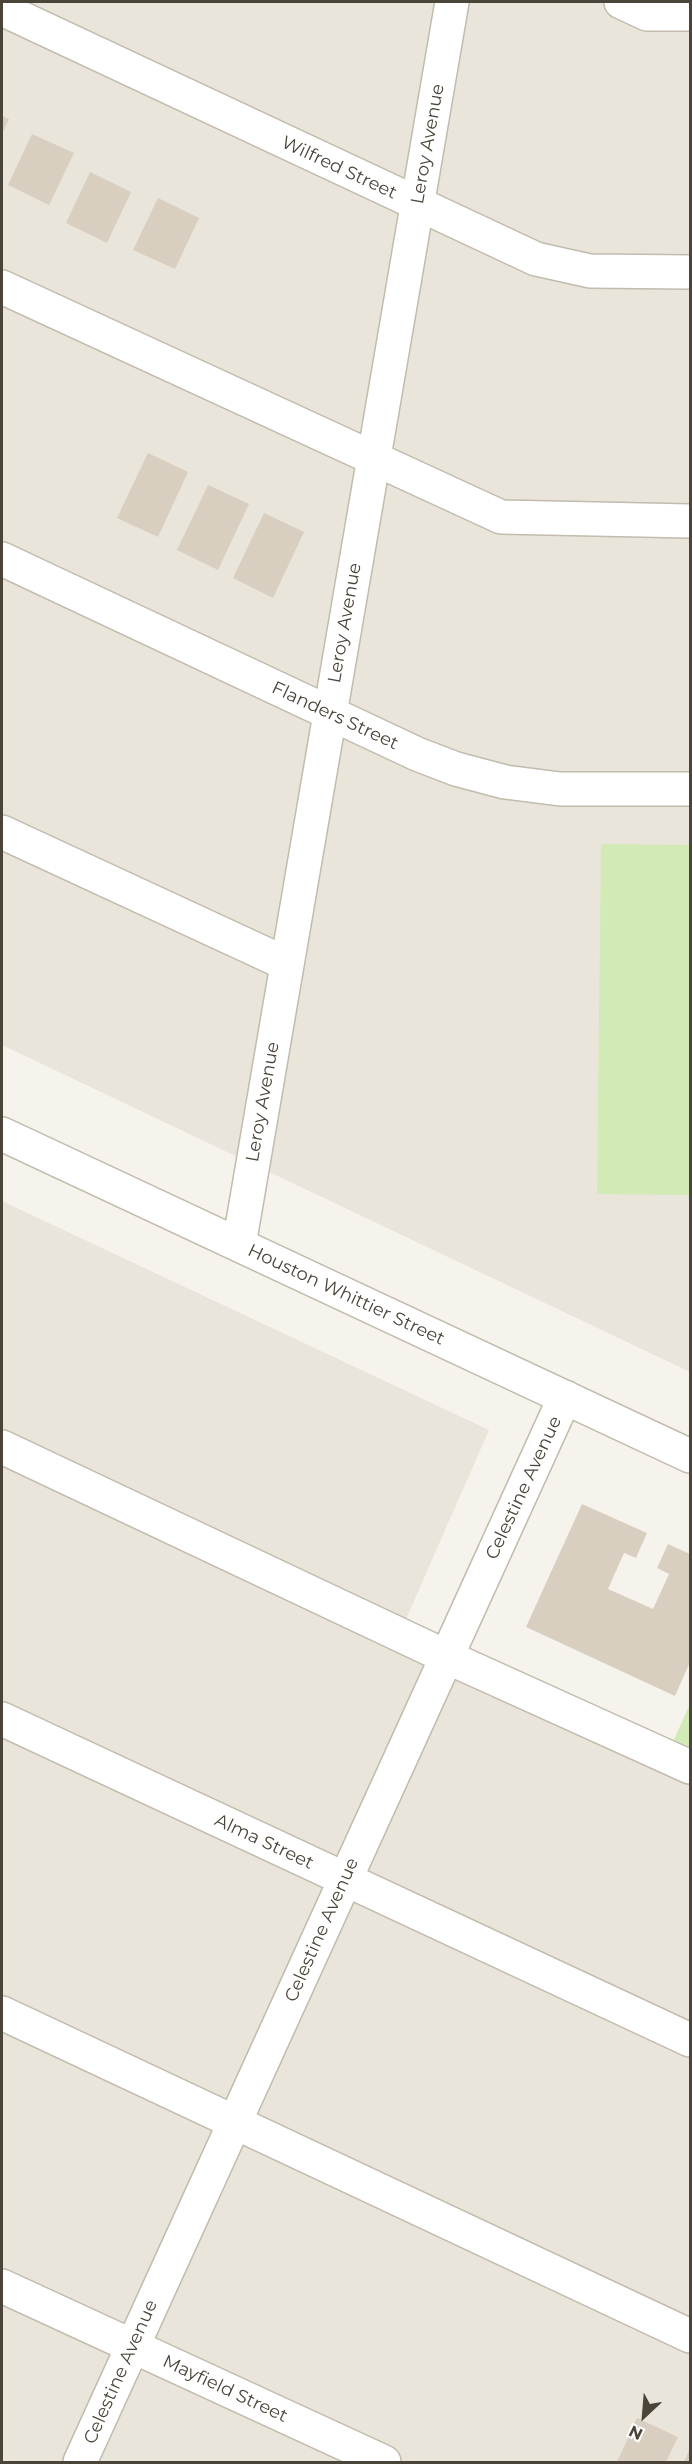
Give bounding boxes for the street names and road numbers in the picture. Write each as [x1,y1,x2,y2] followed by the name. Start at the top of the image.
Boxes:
[407,82,449,206] street label: Leroy Avenue
[278,132,400,204] street label: Wilfred Street
[324,561,366,685] street label: Leroy Avenue
[268,677,402,755] street label: Flanders Street
[242,1040,284,1164] street label: Leroy Avenue
[244,1240,448,1350] street label: Houston Whittier Street
[481,1413,567,1563] street label: Celestine Avenue
[211,1810,317,1874] street label: Alma Street
[280,1855,364,2005] street label: Celestine Avenue
[79,2297,163,2447] street label: Celestine Avenue
[159,2351,291,2427] street label: Mayfield Street

